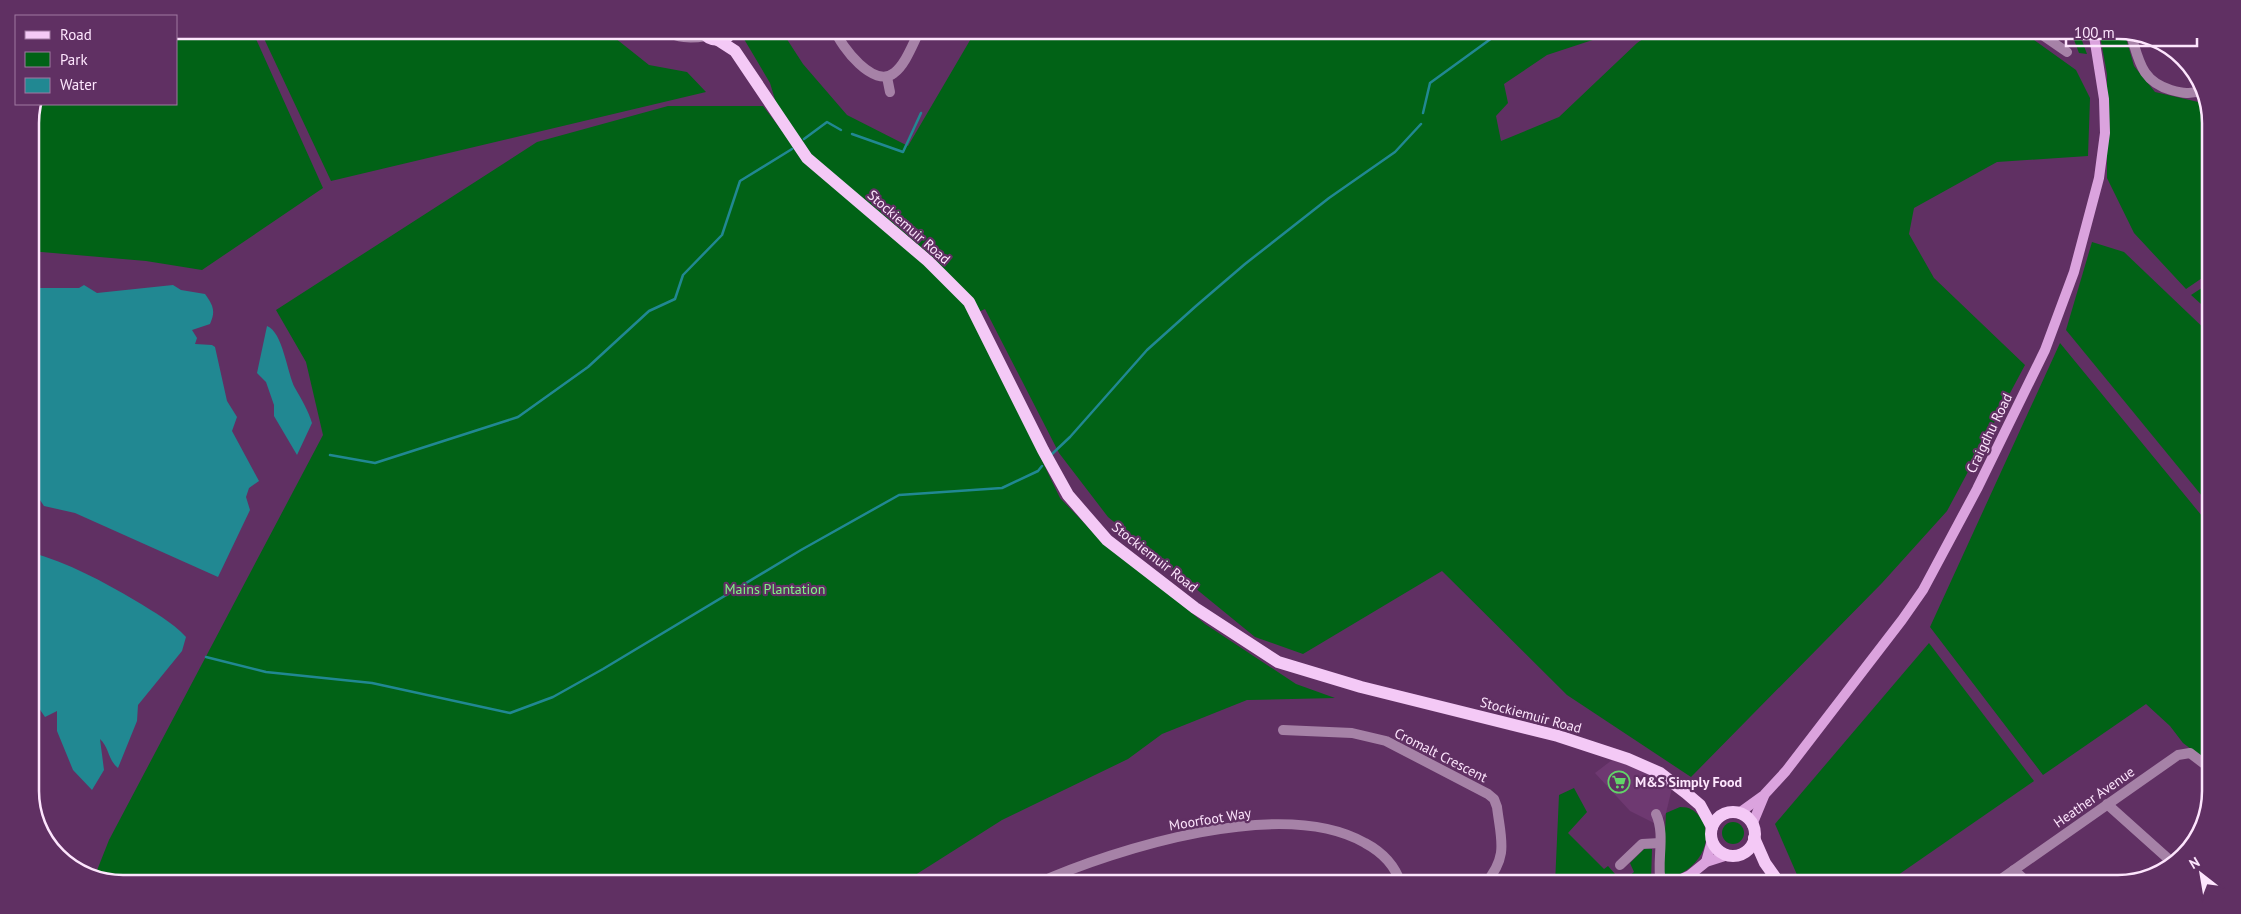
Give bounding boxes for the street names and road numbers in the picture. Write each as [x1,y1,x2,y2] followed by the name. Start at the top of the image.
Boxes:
[864,186,954,268] street label: Stockiemuir Road
[1962,390,2016,476] street label: Craigdhu Road
[1108,518,1202,596] street label: Stockiemuir Road
[1478,693,1584,737] street label: Stockiemuir Road
[1392,724,1491,786] street label: Cromalt Crescent
[2050,762,2138,832] street label: Heather Avenue
[1168,804,1253,834] street label: Moorfoot Way

